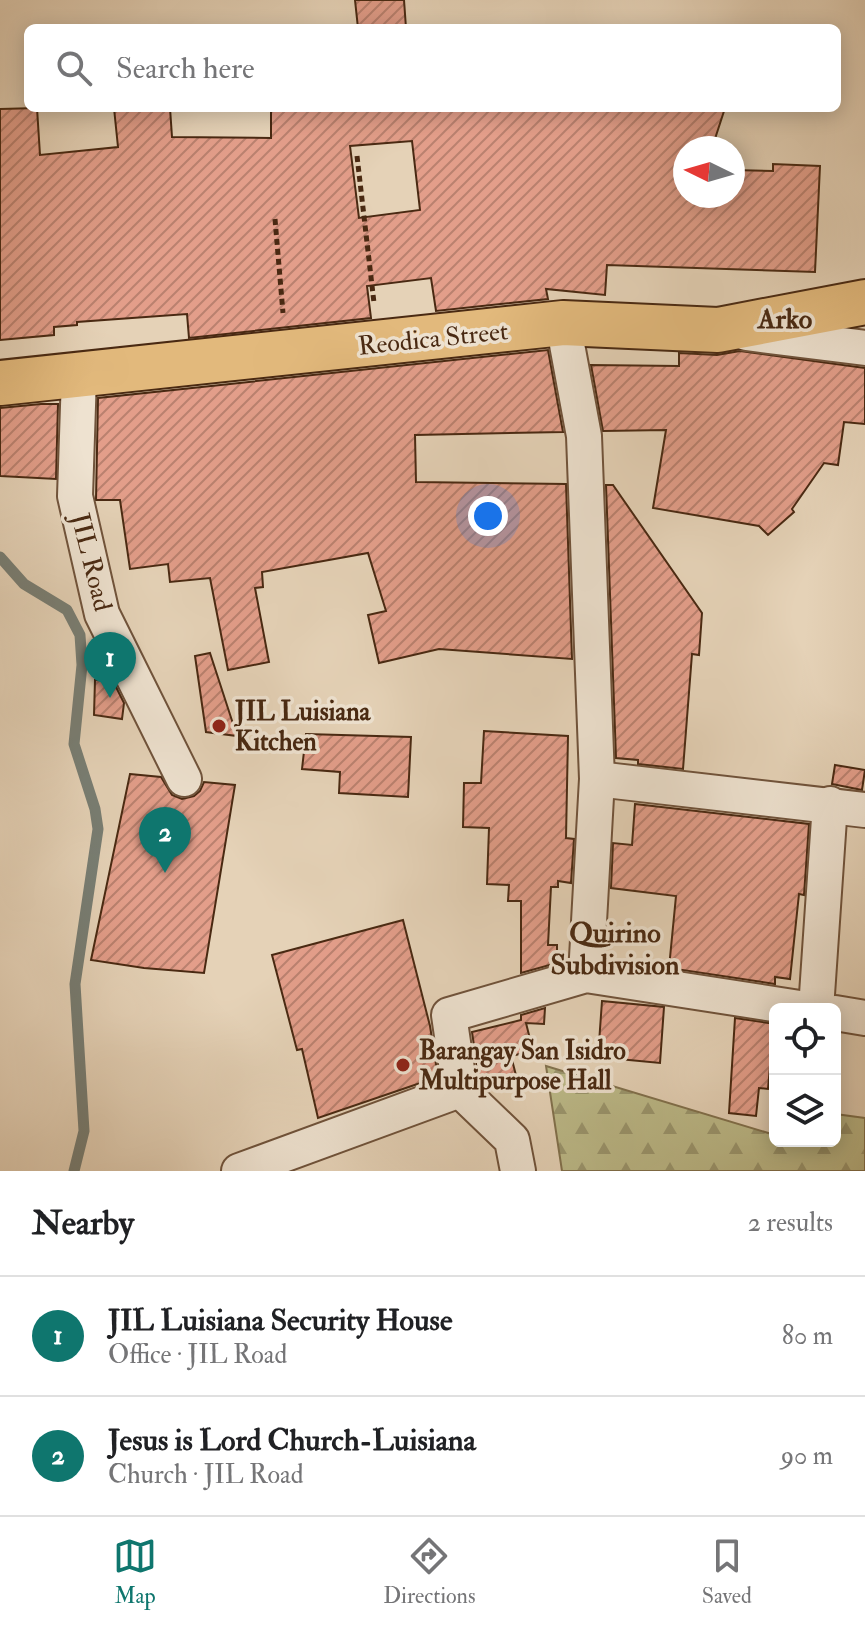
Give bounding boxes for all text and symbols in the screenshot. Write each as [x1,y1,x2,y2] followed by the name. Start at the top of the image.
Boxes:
[24,24,841,112] search box
[52,46,96,90] icon: search
[116,50,255,87] text: Search here
[673,136,745,208] north arrow
[757,302,813,337] district label: Arko
[356,315,510,363] street label: Reodica Street
[468,496,508,536] your location
[63,509,119,615] street label: JIL Road
[84,632,136,698] pin: 1
[233,696,372,758] place label: JIL Luisiana Kitchen
[210,717,228,735] marker: JIL Luisiana Kitchen
[139,807,191,873] pin: 2
[550,916,680,983] district label: Quirino Subdivision
[769,1003,841,1147] map controls
[769,1003,841,1075] button: locate
[418,1035,626,1098] place label: Barangay San Isidro Multipurpose Hall
[394,1056,412,1074] marker: Barangay San Isidro Multipurpose Hall
[769,1075,841,1147] button: layers
[32,1202,134,1245] text: Nearby
[748,1207,833,1239] text: 2 results
[108,1302,452,1339] text: JIL Luisiana Security House
[53,1320,63,1352] text: 1
[782,1320,833,1352] text: 80 m
[108,1339,287,1371] text: Office · JIL Road
[108,1422,476,1459] text: Jesus is Lord Church-Luisiana
[51,1440,65,1472] text: 2
[781,1440,833,1472] text: 90 m
[108,1459,303,1491] text: Church · JIL Road
[113,1534,157,1610] tab: Map
[383,1534,476,1610] tab: Directions
[702,1534,752,1610] tab: Saved

